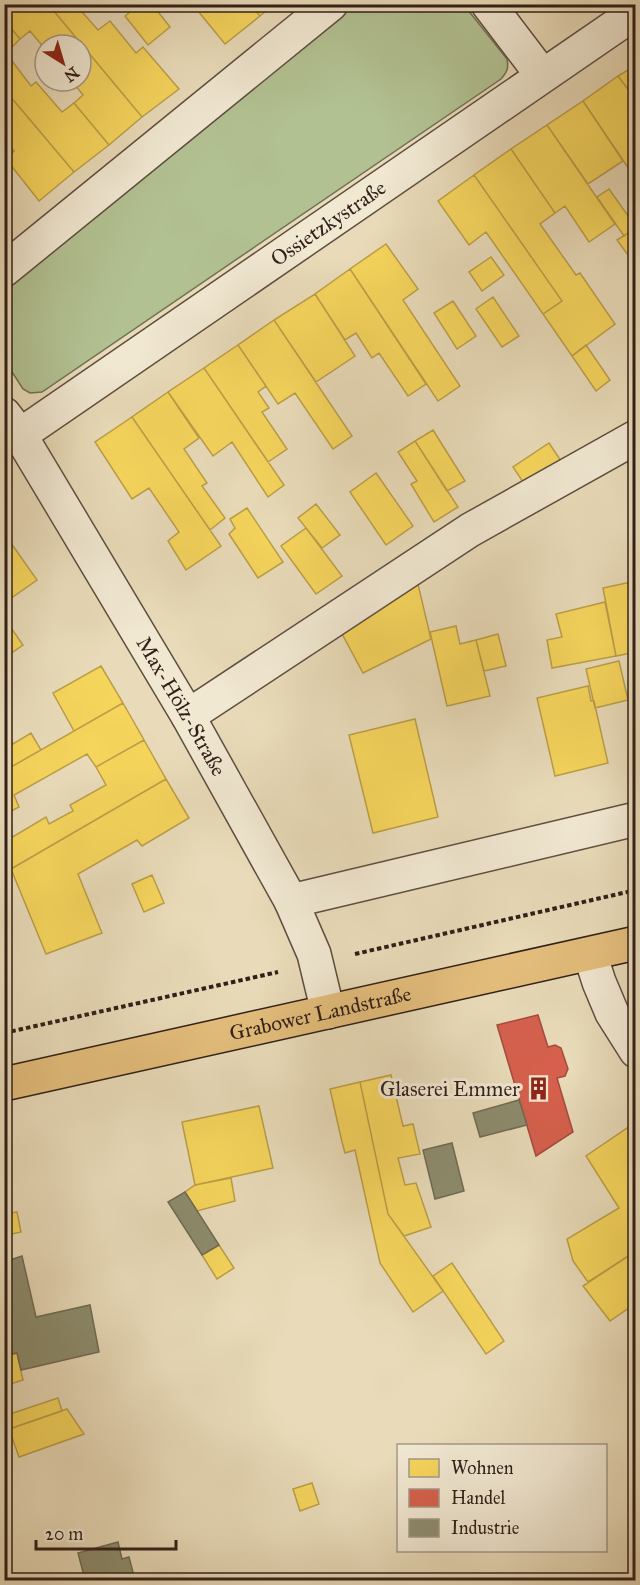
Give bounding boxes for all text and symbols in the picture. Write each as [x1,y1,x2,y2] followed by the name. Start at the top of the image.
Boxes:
[33,33,93,93] north arrow
[60,63,83,87] text: N
[266,174,391,272] street label: Ossietzkystraße
[131,632,232,781] street label: Max-Hölz-Straße
[227,981,414,1046] street label: Grabower Landstraße
[380,1076,520,1102] place label: Glaserei Emmer
[525,1076,551,1102] building icon: Glaserei Emmer
[397,1444,607,1552] legend
[451,1457,514,1479] text: Wohnen
[451,1487,505,1509] text: Handel
[36,1513,176,1551] scale bar
[451,1517,519,1539] text: Industrie
[45,1523,83,1545] text: 20 m

